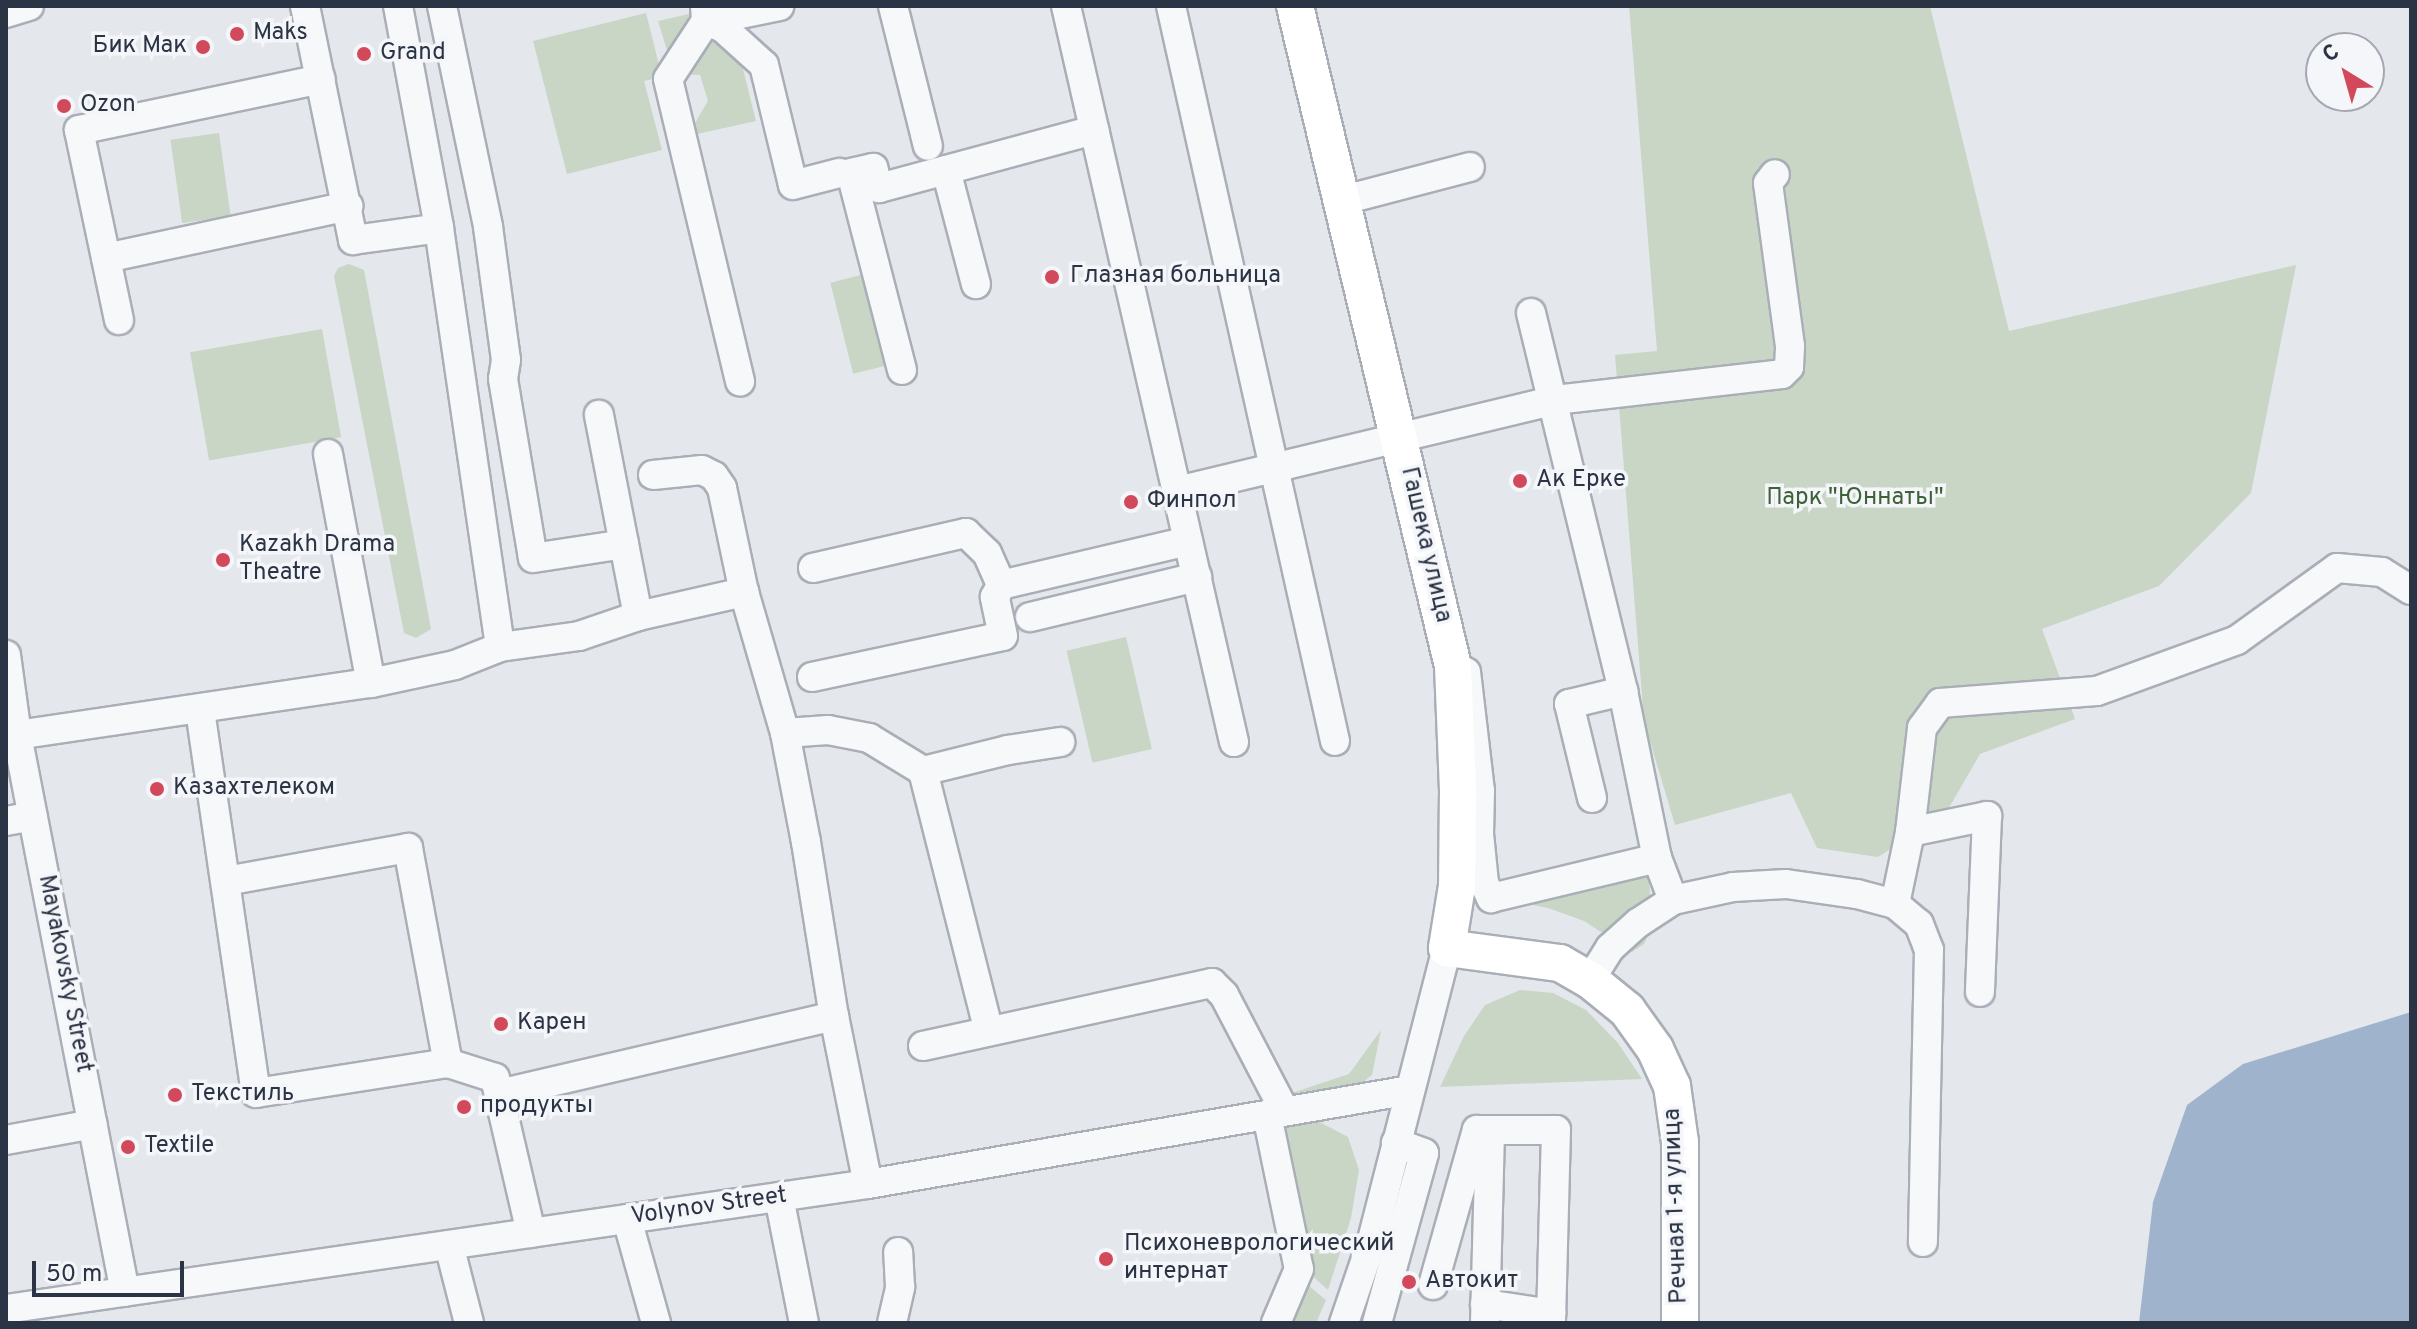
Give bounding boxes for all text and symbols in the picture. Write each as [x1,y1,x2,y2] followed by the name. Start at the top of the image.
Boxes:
[253,20,308,48] place label: Maks
[228,25,246,43] marker: Maks
[2305,32,2385,112] north arrow
[93,33,187,61] place label: Бик Мак
[194,38,212,56] marker: Бик Мак
[2318,39,2345,69] text: С
[380,40,446,68] place label: Grand
[355,45,373,63] marker: Grand
[80,92,136,120] place label: Ozon
[55,97,73,115] marker: Ozon
[1070,263,1281,291] place label: Глазная больница
[1041,266,1063,288] marker: Глазная больница
[1393,464,1457,626] street label: Гашека улица
[1536,467,1626,495] place label: Ак Ерке
[1511,472,1529,490] marker: Ак Ерке
[1766,485,1944,513] park label: Парк "Юннаты"
[1147,488,1237,516] place label: Финпол
[1122,493,1140,511] marker: Финпол
[239,532,395,588] place label: Kazakh Drama Theatre
[214,551,232,569] marker: Kazakh Drama Theatre
[173,775,335,803] place label: Казахтелеком
[148,780,166,798] marker: Казахтелеком
[31,873,97,1075] street label: Mayakovsky Street
[517,1010,587,1038] place label: Карен
[492,1015,510,1033] marker: Карен
[191,1081,294,1109] place label: Текстиль
[166,1086,184,1104] marker: Текстиль
[480,1093,593,1121] place label: продукты
[455,1098,473,1116] marker: продукты
[1659,1108,1695,1304] street label: Речная 1-я улица
[144,1133,214,1161] place label: Textile
[119,1138,137,1156] marker: Textile
[629,1182,789,1232] street label: Volynov Street
[1124,1231,1394,1287] place label: Психоневрологический интернат
[36,1245,188,1295] scale bar
[1095,1248,1117,1270] marker: Психоневрологический интернат
[46,1260,102,1290] text: 50 m
[1425,1268,1518,1296] place label: Автокит
[1400,1273,1418,1291] marker: Автокит

